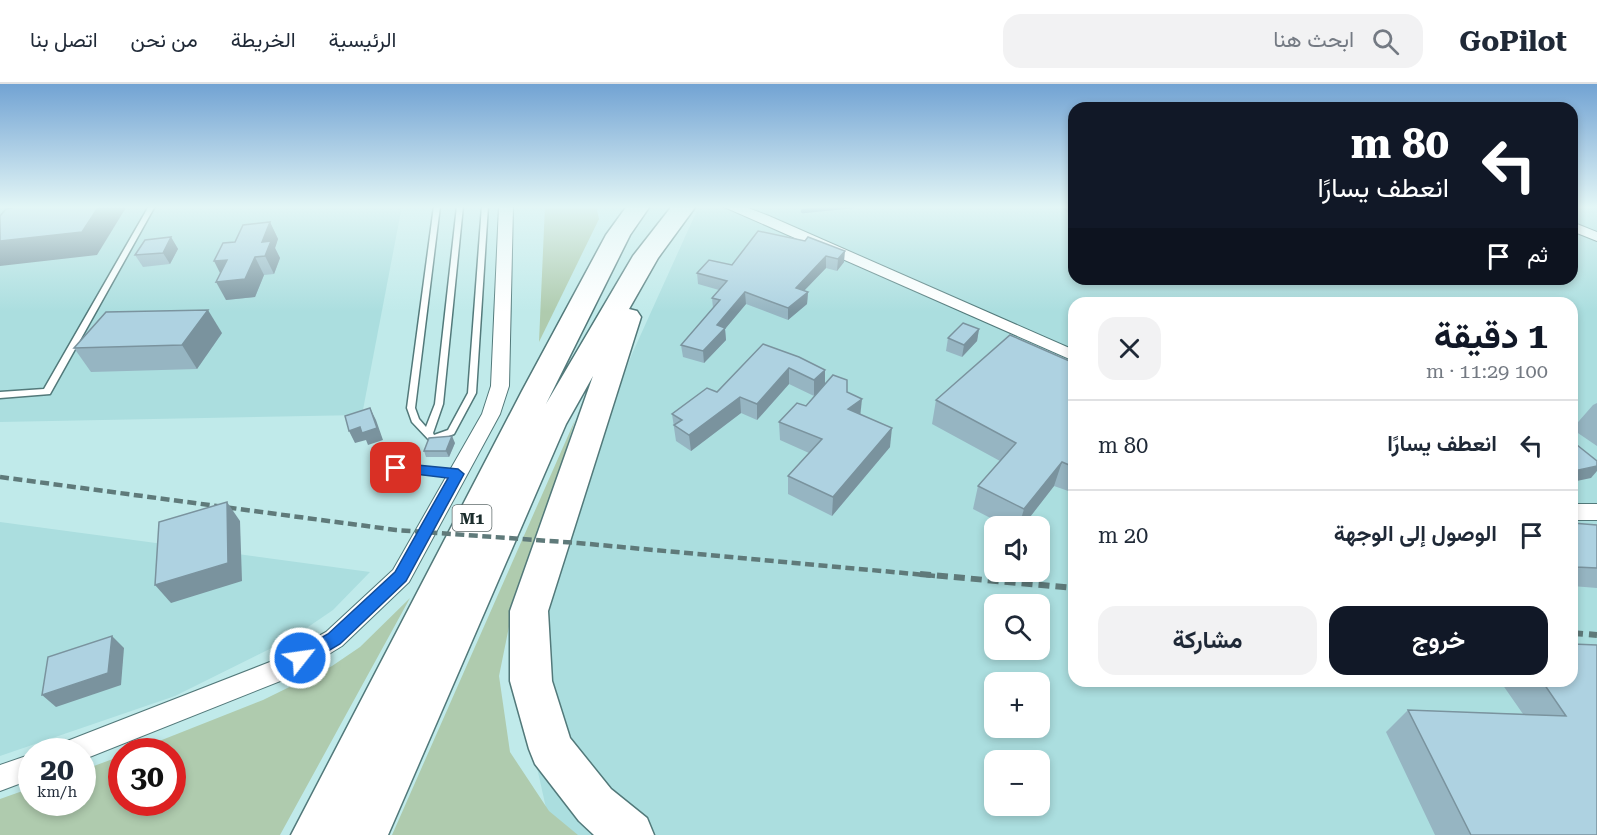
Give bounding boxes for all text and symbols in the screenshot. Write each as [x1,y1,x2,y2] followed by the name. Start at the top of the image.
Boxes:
[1003,14,1423,68] search box
[1369,25,1402,58] icon: search
[1459,25,1567,58] text: GoPilot
[1273,27,1354,52] text: ابحث هنا
[30,28,98,52] text: اتصل بنا
[131,28,198,52] text: من نحن
[231,28,296,52] text: الخريطة
[329,28,396,52] text: الرئيسية
[1351,119,1449,168] text: 80 m
[1470,126,1548,204] icon: left
[1318,172,1449,204] text: انعطف يسارًا
[1482,240,1515,273] icon: arrive
[1527,242,1548,267] text: ثم
[1434,315,1548,357] text: 1 دقيقة
[1098,317,1161,380] button: close
[1426,359,1548,383] text: 100 m · 11:29
[1515,429,1548,462] icon: left
[1387,431,1497,456] text: انعطف يسارًا
[1098,433,1148,458] text: 80 m
[370,442,421,493] pin
[379,451,412,484] icon: arrive
[452,505,492,531] road number: M1
[984,516,1050,816] map controls
[984,516,1050,582] button: sound
[1515,519,1548,552] icon: arrive
[1334,521,1497,546] text: الوصول إلى الوجهة
[1098,523,1148,548] text: 20 m
[984,594,1050,660] button: search
[1098,606,1317,675] button: مشاركة
[1329,606,1548,675] button: خروج
[268,626,332,690] position arrow
[984,672,1050,738] button: +
[108,738,186,816] speed limit sign: 30
[984,750,1050,816] button: −
[40,752,74,787] text: 20
[37,783,77,801] text: km/h

